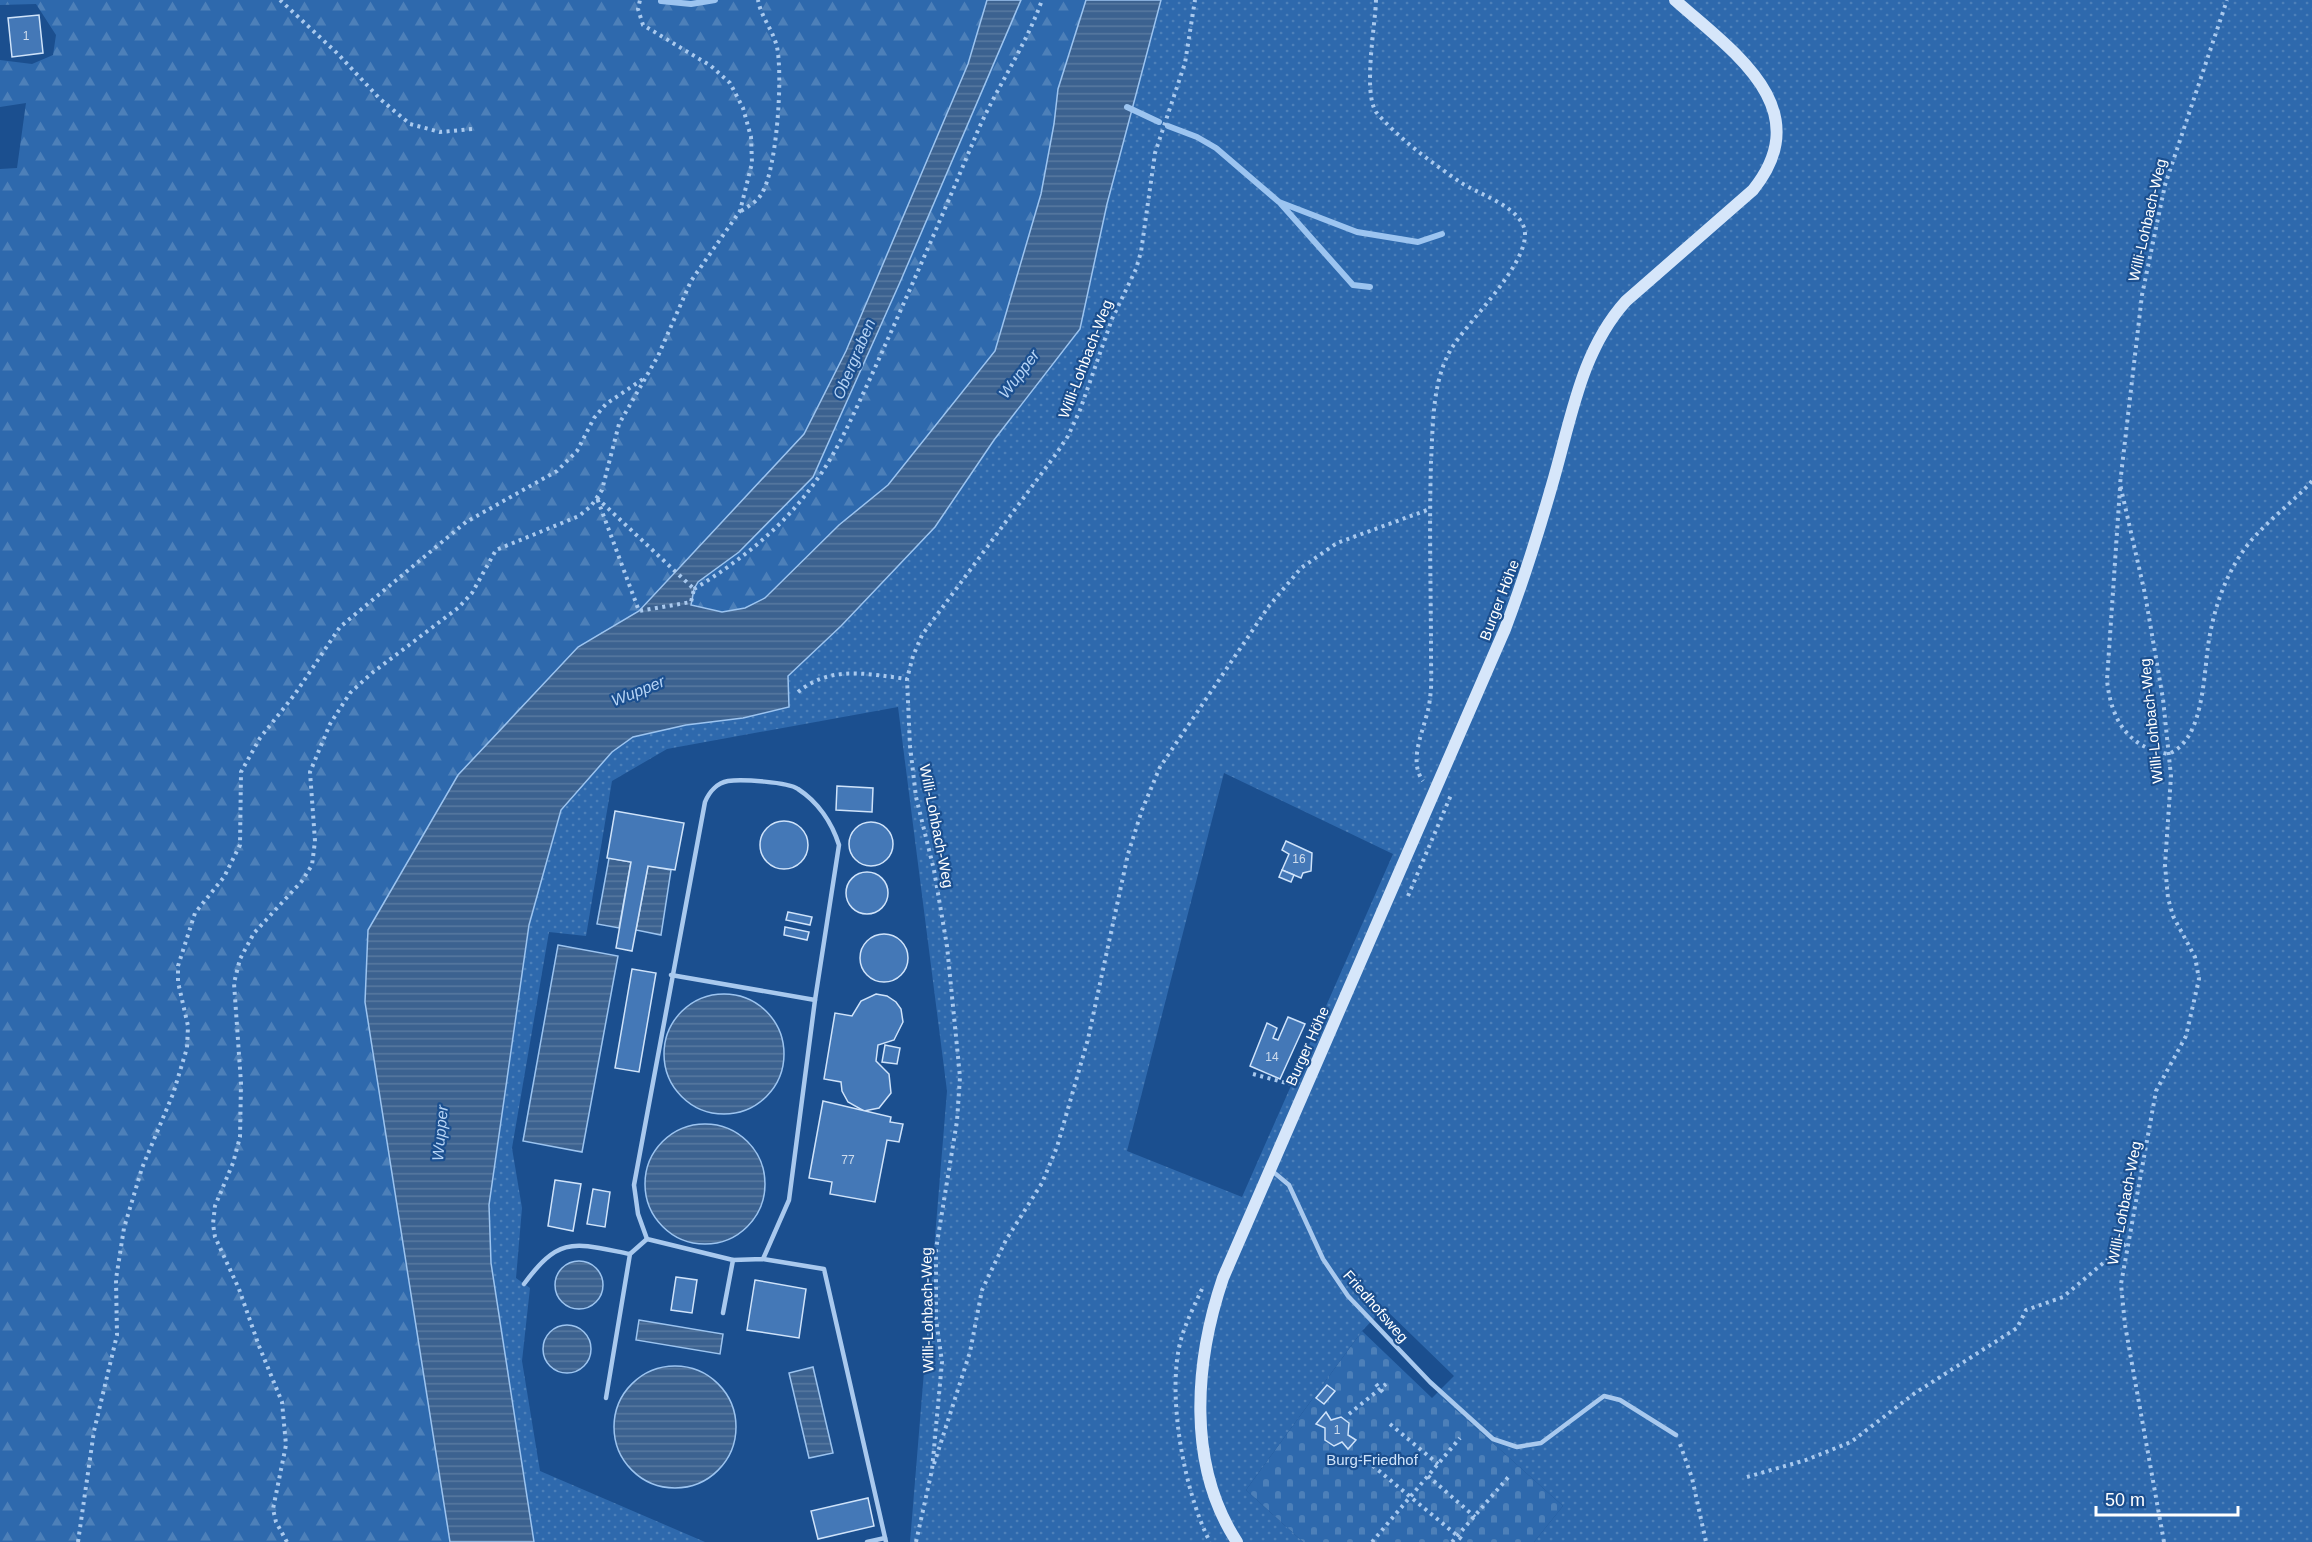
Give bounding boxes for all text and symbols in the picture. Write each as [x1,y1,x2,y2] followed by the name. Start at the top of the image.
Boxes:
[23,29,30,43] house number: 1
[2125,157,2169,283] street label: Willi-Lohbach-Weg
[1055,297,1115,421] street label: Willi-Lohbach-Weg
[829,316,879,402] water label: Obergraben
[995,346,1043,401] water label: Wupper
[1476,557,1522,643] street label: Burger Höhe
[2136,658,2166,784] street label: Willi-Lohbach-Weg
[609,672,668,709] water label: Wupper
[917,763,957,889] street label: Willi-Lohbach-Weg
[1292,852,1306,866] house number: 16
[1282,1004,1332,1088] street label: Burger Höhe
[1265,1050,1279,1064] house number: 14
[429,1104,451,1162] water label: Wupper
[2104,1140,2144,1266] street label: Willi-Lohbach-Weg
[841,1153,855,1167] house number: 77
[917,1247,937,1373] street label: Willi-Lohbach-Weg
[1340,1266,1412,1346] street label: Friedhofsweg
[1334,1423,1341,1437] house number: 1
[1326,1451,1419,1468] park label: Burg-Friedhof
[2096,1479,2238,1517] scale bar
[2105,1490,2145,1510] text: 50 m

